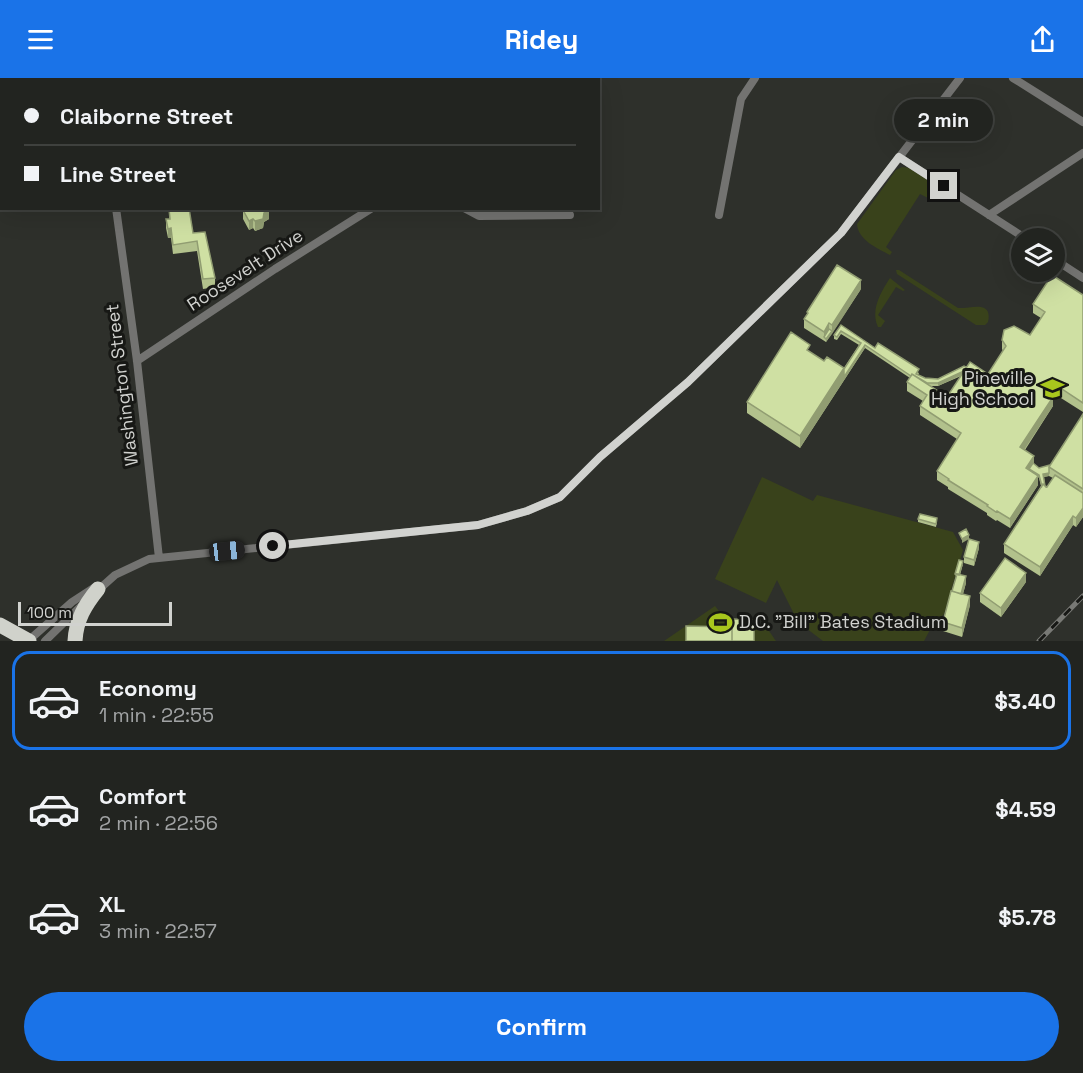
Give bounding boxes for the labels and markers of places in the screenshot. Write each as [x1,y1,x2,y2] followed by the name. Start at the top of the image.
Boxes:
[931,366,1034,410] place label: Pineville High School
[1039,375,1065,401] school or university icon: Pineville High School
[708,609,734,635] sports icon: D.C. "Bill" Bates Stadium
[739,610,946,633] place label: D.C. "Bill" Bates Stadium

